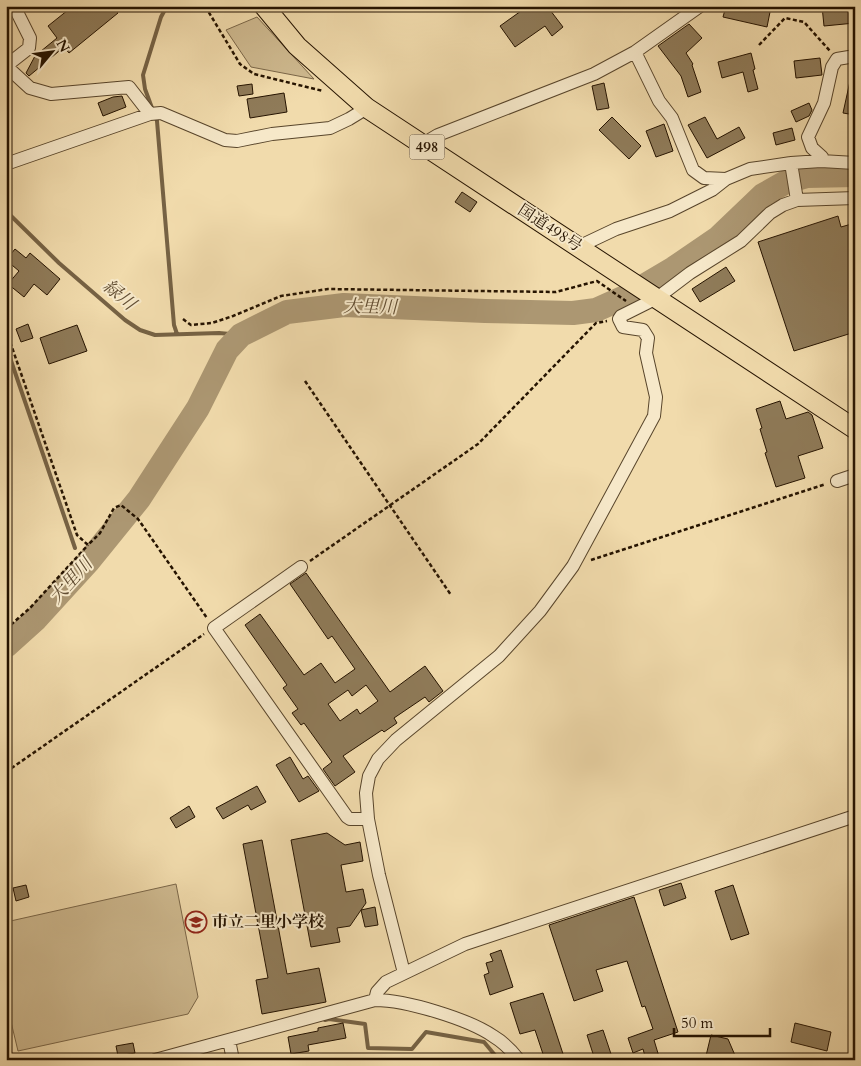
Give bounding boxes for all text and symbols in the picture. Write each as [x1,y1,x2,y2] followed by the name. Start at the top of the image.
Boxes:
[28,28,78,78] north arrow
[52,36,74,56] text: N
[410,134,444,160] road number: 498
[514,199,586,257] street label: 国道498号
[97,274,142,317] water label: 緑川
[343,294,399,320] water label: 大里川
[44,551,100,609] water label: 大里川
[184,910,208,934] school or university icon: 市立二里小学校
[212,911,325,933] place label: 市立二里小学校
[674,1006,770,1038] scale bar
[681,1013,713,1033] text: 50 m

